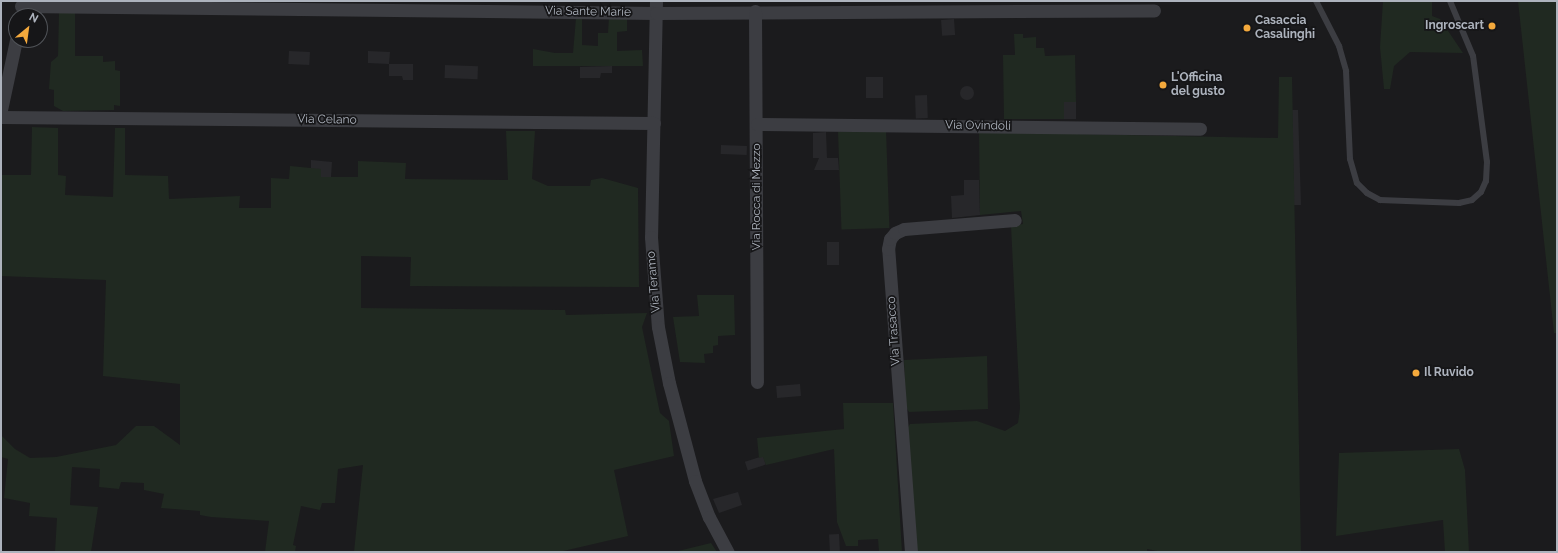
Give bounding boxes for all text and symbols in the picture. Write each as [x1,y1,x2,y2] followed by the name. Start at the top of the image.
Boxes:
[545,4,631,20] street label: Via Sante Marie
[8,8,48,48] north arrow
[27,10,40,26] text: N
[1255,14,1315,42] place label: Casaccia Casalinghi
[1425,19,1484,33] place label: Ingroscart
[1487,21,1497,31] marker: Ingroscart
[1242,23,1252,33] marker: Casaccia Casalinghi
[1171,71,1225,99] place label: L'Officina del gusto
[1158,80,1168,90] marker: L'Officina del gusto
[297,112,357,128] street label: Via Celano
[945,118,1011,134] street label: Via Ovindoli
[750,143,764,251] street label: Via Rocca di Mezzo
[644,250,664,314] street label: Via Teramo
[884,296,904,366] street label: Via Trasacco
[1424,366,1474,380] place label: Il Ruvido
[1411,368,1421,378] marker: Il Ruvido

